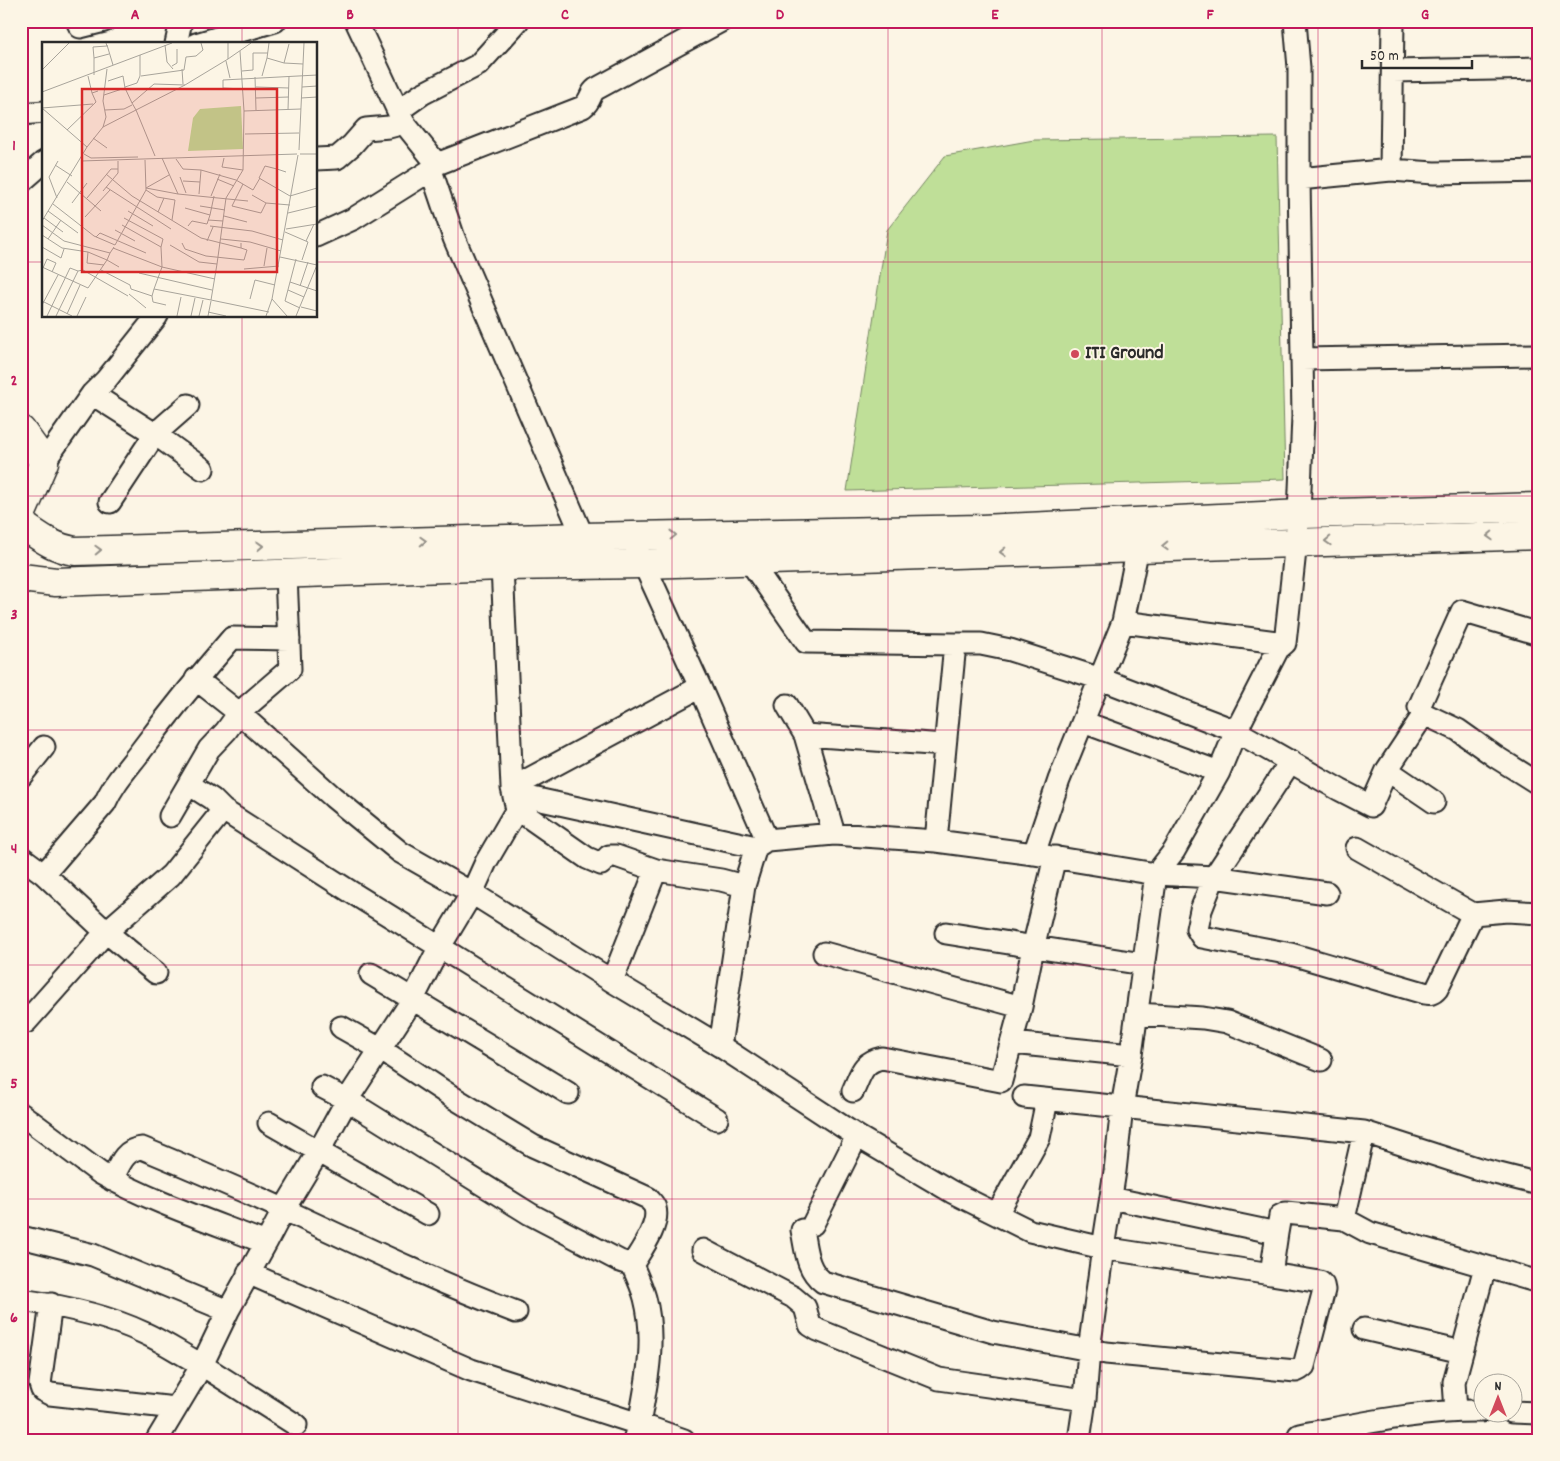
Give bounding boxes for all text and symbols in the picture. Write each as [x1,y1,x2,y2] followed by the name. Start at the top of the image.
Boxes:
[131,4,140,27] text: A
[346,4,354,27] text: B
[561,4,569,27] text: C
[776,4,785,27] text: D
[991,4,999,27] text: E
[1206,4,1214,27] text: F
[1421,4,1429,27] text: G
[1362,38,1472,70] scale bar
[42,42,318,318] inset map
[1370,46,1399,68] text: 50 m
[12,135,16,158] text: 1
[1085,340,1164,368] place label: ITI Ground
[1069,348,1081,360] marker: ITI Ground
[11,370,18,393] text: 2
[669,530,677,541] one-way arrow
[1486,531,1494,541] one-way arrow
[419,536,427,547] one-way arrow
[1323,536,1331,546] one-way arrow
[257,541,265,551] one-way arrow
[1161,541,1169,552] one-way arrow
[94,545,102,555] one-way arrow
[999,546,1007,557] one-way arrow
[10,604,18,627] text: 3
[11,838,17,861] text: 4
[10,1073,18,1096] text: 5
[10,1307,18,1330] text: 6
[1472,1374,1522,1424] north arrow
[1495,1377,1502,1397] text: N

